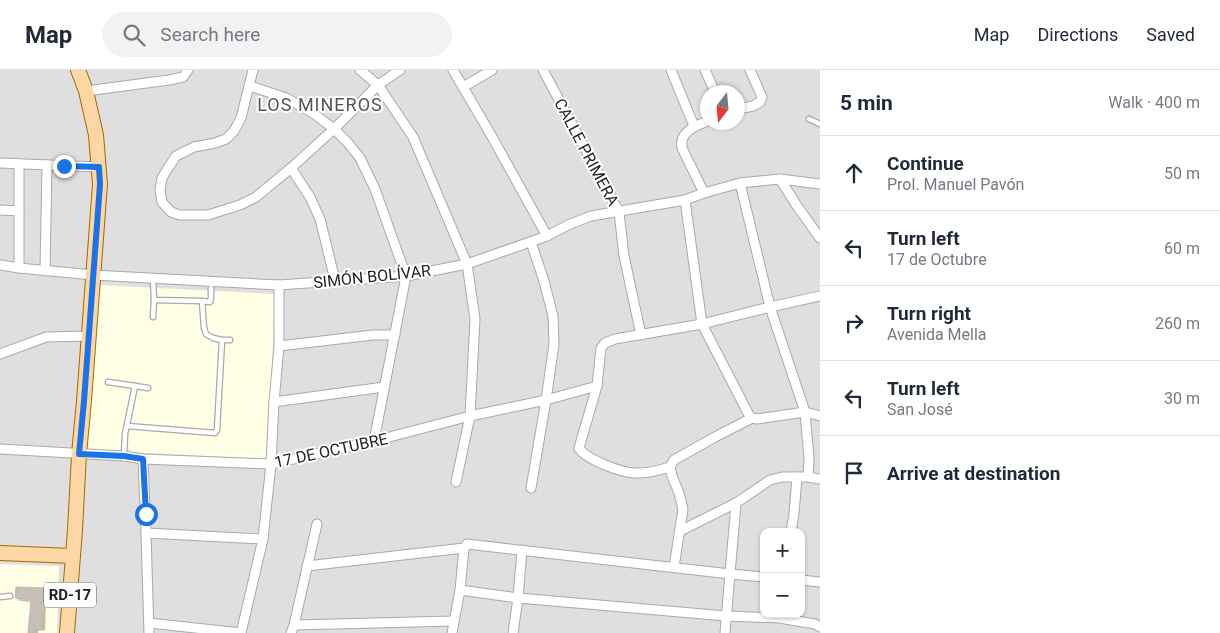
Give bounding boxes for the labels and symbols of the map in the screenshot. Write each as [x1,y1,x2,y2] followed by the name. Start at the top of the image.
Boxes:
[700,85,745,130] north arrow
[257,94,383,115] district label: LOS MINEROS
[550,95,623,210] street label: CALLE PRIMERA
[53,155,76,178] route end
[312,260,432,292] street label: SIMÓN BOLÍVAR
[273,429,390,472] street label: 17 DE OCTUBRE
[135,503,158,526] route start
[44,582,96,608] road number: RD-17

